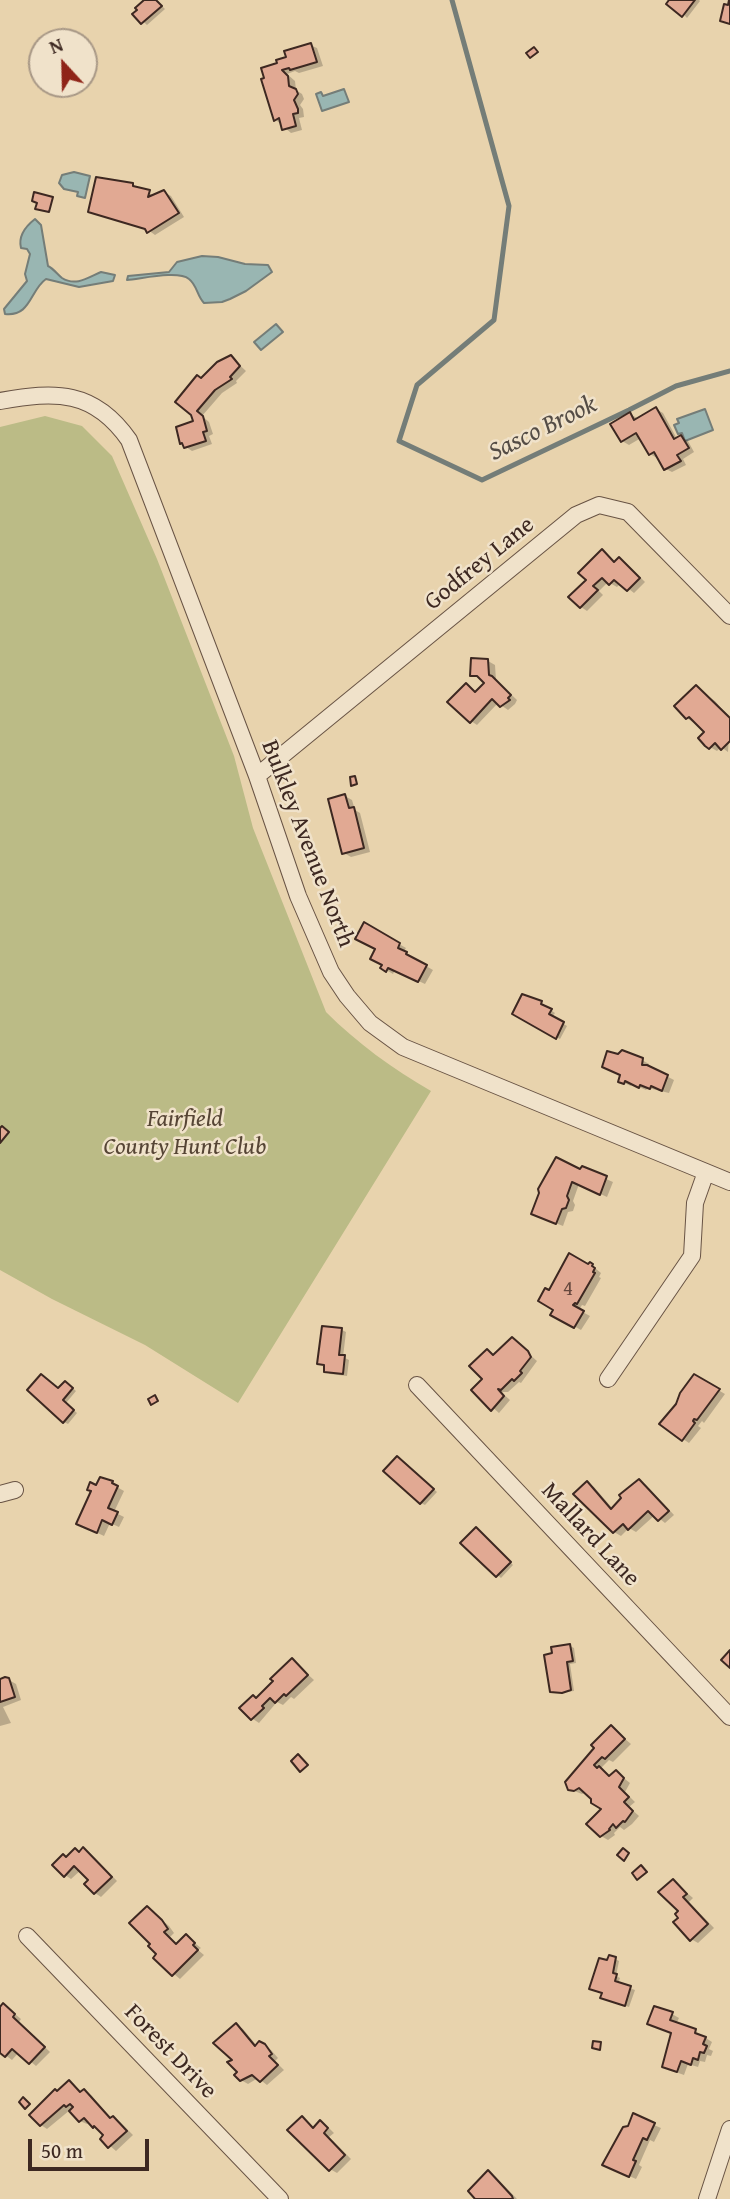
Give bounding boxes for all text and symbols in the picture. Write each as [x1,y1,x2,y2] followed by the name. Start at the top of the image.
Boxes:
[28,28,98,98] north arrow
[45,30,67,61] text: N
[484,389,602,469] water label: Sasco Brook
[419,511,541,617] street label: Godfrey Lane
[254,736,360,952] street label: Bulkley Avenue North
[103,1106,267,1162] park label: Fairfield County Hunt Club
[563,1277,573,1303] house number: 4
[535,1477,645,1593] street label: Mallard Lane
[118,1998,222,2106] street label: Forest Drive
[32,2126,152,2170] scale bar
[41,2135,83,2166] text: 50 m

